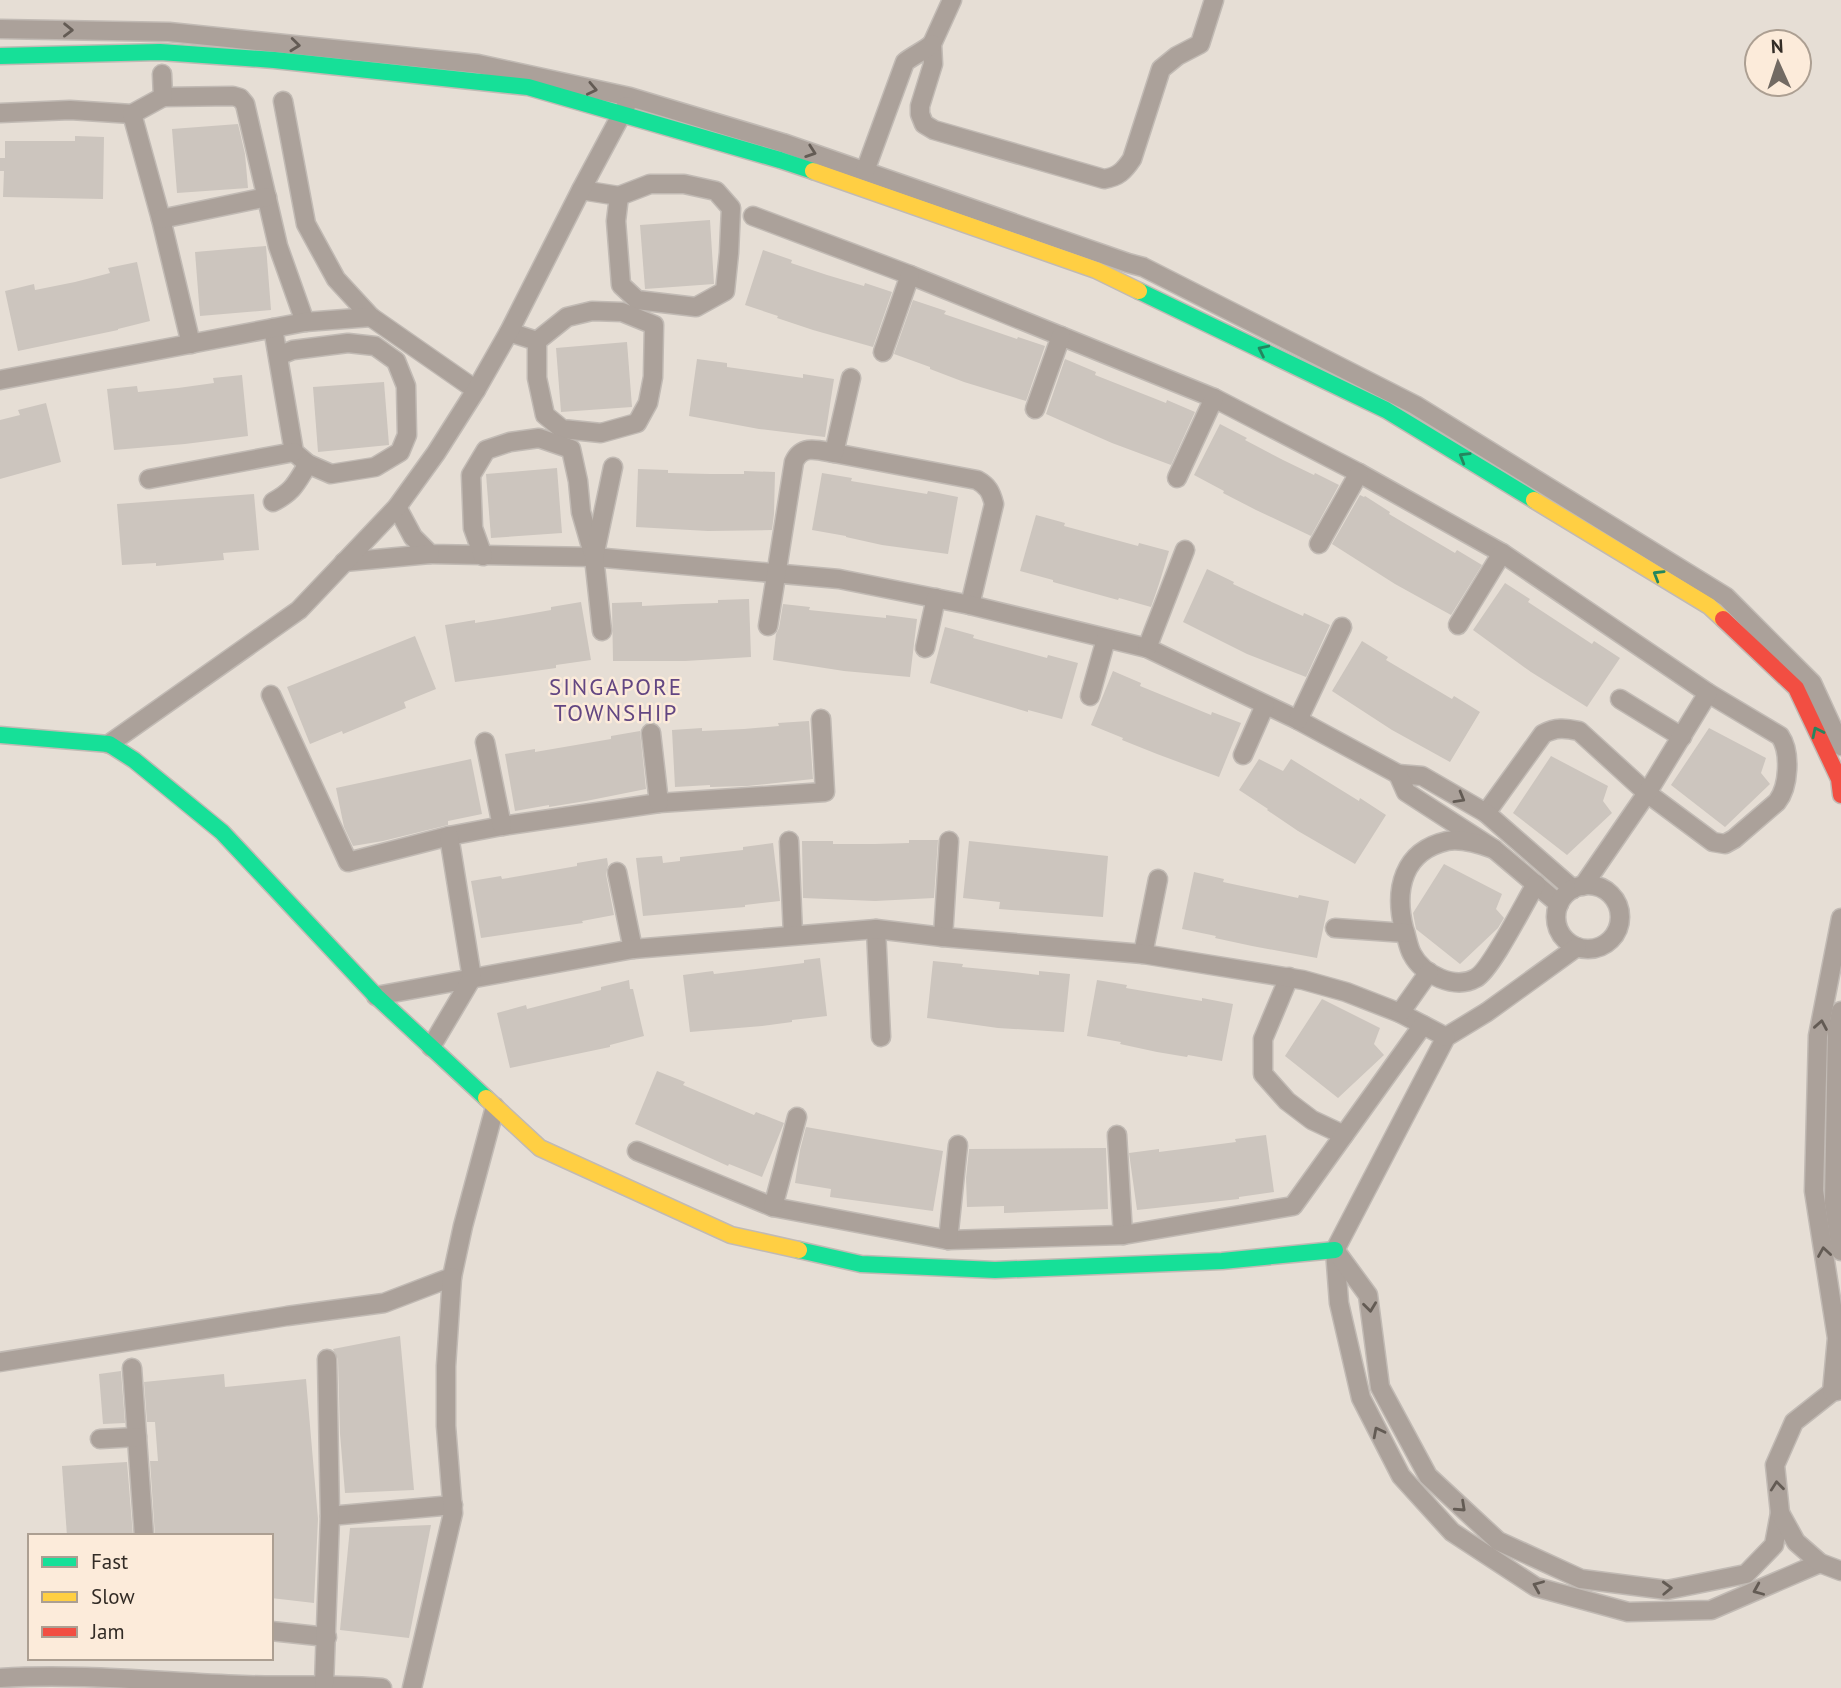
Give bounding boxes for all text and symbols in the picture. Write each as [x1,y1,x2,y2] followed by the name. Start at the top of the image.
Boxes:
[63,23,74,38] one-way arrow
[1743,28,1813,98] north arrow
[1770,34,1784,58] text: N
[290,37,301,52] one-way arrow
[586,80,598,95] one-way arrow
[804,144,816,158] one-way arrow
[1258,344,1270,358] one-way arrow
[1458,452,1471,465] one-way arrow
[1652,570,1665,583] one-way arrow
[549,672,683,727] district label: SINGAPORE TOWNSHIP
[1811,727,1825,739] one-way arrow
[1453,790,1465,803] one-way arrow
[1812,1019,1827,1031] one-way arrow
[1817,1246,1832,1257] one-way arrow
[1362,1301,1377,1313] one-way arrow
[1373,1427,1387,1439] one-way arrow
[1770,1480,1785,1491] one-way arrow
[1453,1499,1466,1512] one-way arrow
[28,1534,273,1660] legend
[91,1548,128,1575] text: Fast
[1533,1580,1545,1594] one-way arrow
[1662,1580,1673,1596] one-way arrow
[1752,1582,1765,1596] one-way arrow
[91,1583,135,1610] text: Slow
[90,1618,125,1645] text: Jam

